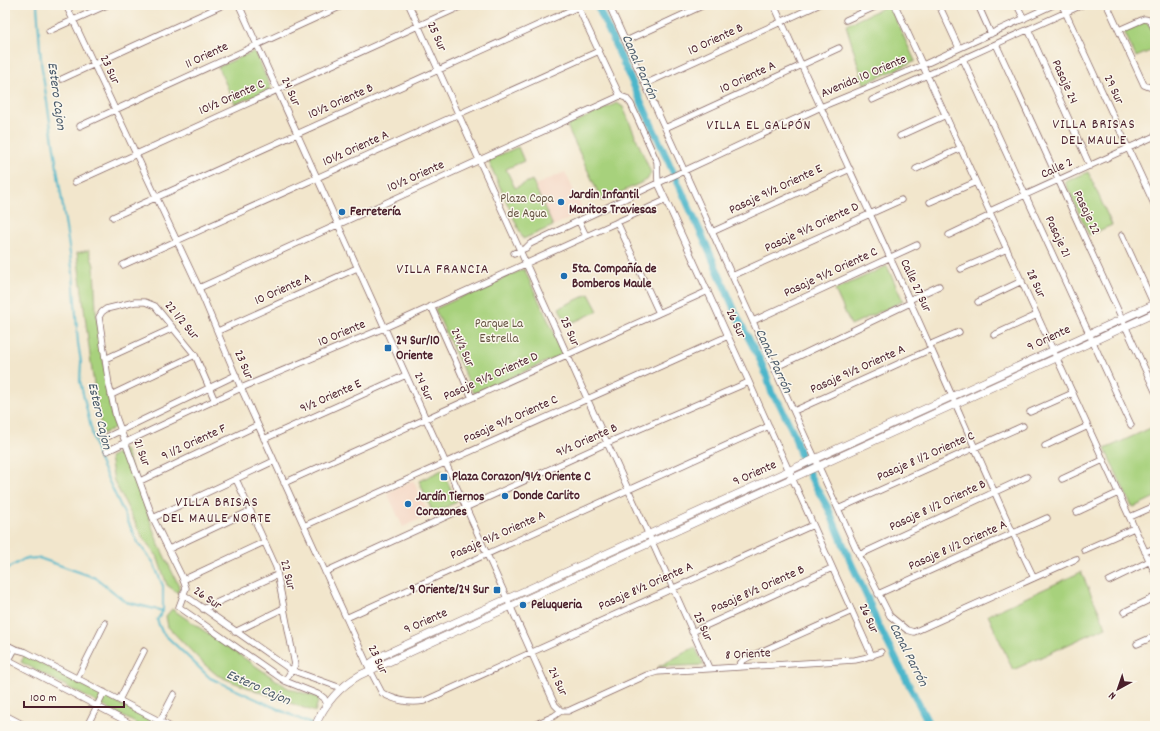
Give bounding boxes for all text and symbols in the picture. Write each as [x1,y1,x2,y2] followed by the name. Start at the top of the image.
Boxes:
[421,19,451,55] street label: 25 Sur
[685,19,747,61] street label: 10 Oriente B
[616,31,662,103] water label: Canal Parrón
[182,38,232,74] street label: 11 Oriente
[818,50,910,104] street label: Avenida 10 Oriente
[94,52,124,88] street label: 23 Sur
[717,57,779,99] street label: 10 Oriente A
[1046,57,1082,107] street label: Pasaje 24
[41,61,71,132] water label: Estero Cajon
[1098,72,1128,108] street label: 29 Sur
[275,74,305,110] street label: 24 Sur
[196,75,268,121] street label: 10½ Oriente C
[305,79,377,125] street label: 10½ Oriente B
[1052,115,1136,151] district label: VILLA BRISAS DEL MAULE
[707,116,812,136] district label: VILLA EL GALPÓN
[320,126,392,172] street label: 10½ Oriente A
[1038,154,1076,184] street label: Calle 2
[384,156,448,198] street label: 10½ Oriente
[726,160,826,220] street label: Pasaje 9½ Oriente E
[569,186,657,220] place label: Jardin Infantil Manitos Traviesas
[1067,188,1105,238] street label: Pasaje 22
[500,190,555,224] park label: Plaza Copa de Agua
[556,197,566,207] marker: Jardin Infantil Manitos Traviesas
[762,198,863,258] street label: Pasaje 9½ Oriente D
[350,203,402,222] place label: Ferretería
[337,207,347,217] marker: Ferretería
[1039,213,1075,261] street label: Pasaje 21
[781,243,882,303] street label: Pasaje 9½ Oriente C
[894,256,936,316] street label: Calle 27 Sur
[397,260,489,280] district label: VILLA FRANCIA
[572,260,657,294] place label: 5ta. Compañía de Bomberos Maule
[1020,266,1050,302] street label: 28 Sur
[252,269,314,311] street label: 10 Oriente A
[559,271,569,281] marker: 5ta. Compañía de Bomberos Maule
[159,297,203,345] street label: 22 1/2 Sur
[720,306,750,342] street label: 26 Sur
[554,314,584,350] street label: 25 Sur
[315,315,369,352] street label: 10 Oriente
[475,315,524,349] park label: Parque La Estrella
[1024,321,1074,357] street label: 9 Oriente
[445,325,479,371] street label: 24½ Sur
[749,325,797,397] water label: Canal Parrón
[396,332,440,366] place label: 24 Sur/10 Oriente
[807,340,909,400] street label: Pasaje 9½ Oriente A
[383,343,393,353] marker: 24 Sur/10 Oriente
[228,347,258,383] street label: 23 Sur
[441,347,542,406] street label: Pasaje 9½ Oriente D
[408,369,438,405] street label: 24 Sur
[297,375,365,419] street label: 9½ Oriente E
[82,381,117,452] water label: Estero Cajon
[461,390,562,449] street label: Pasaje 9½ Oriente C
[553,419,621,463] street label: 9½ Oriente B
[158,420,230,466] street label: 9 1/2 Oriente F
[874,427,979,487] street label: Pasaje 8 1/2 Oriente C
[127,437,155,469] street label: 21 Sur
[730,456,780,492] street label: 9 Oriente
[452,468,591,487] place label: Plaza Corazon/9½ Oriente C
[439,472,449,482] marker: Plaza Corazon/9½ Oriente C
[886,475,990,537] street label: Pasaje 8 1/2 Oriente B
[513,487,580,506] place label: Donde Carlito
[416,488,485,522] place label: Jardín Tiernos Corazones
[500,491,510,501] marker: Donde Carlito
[162,493,272,529] district label: VILLA BRISAS DEL MAULE NORTE
[403,499,413,509] marker: Jardín Tiernos Corazones
[447,506,549,566] street label: Pasaje 9½ Oriente A
[906,516,1010,576] street label: Pasaje 8 1/2 Oriente A
[274,558,300,592] street label: 22 Sur
[596,558,696,616] street label: Pasaje 8½ Oriente A
[708,561,808,619] street label: Pasaje 8½ Oriente B
[409,581,490,600] place label: 9 Oriente/24 Sur
[189,582,225,616] street label: 26 Sur
[492,585,502,595] marker: 9 Oriente/24 Sur
[531,596,583,615] place label: Peluqueria
[518,600,528,610] marker: Peluqueria
[853,601,883,637] street label: 26 Sur
[401,604,451,640] street label: 9 Oriente
[687,609,717,645] street label: 25 Sur
[883,620,933,691] water label: Canal Parrón
[362,642,392,678] street label: 23 Sur
[725,644,771,666] street label: 8 Oriente
[542,664,572,700] street label: 24 Sur
[223,665,294,711] water label: Estero Cajon
[1098,669,1138,709] north arrow
[24,683,124,709] scale bar
[1105,687,1120,703] text: N
[30,690,57,707] text: 100 m

